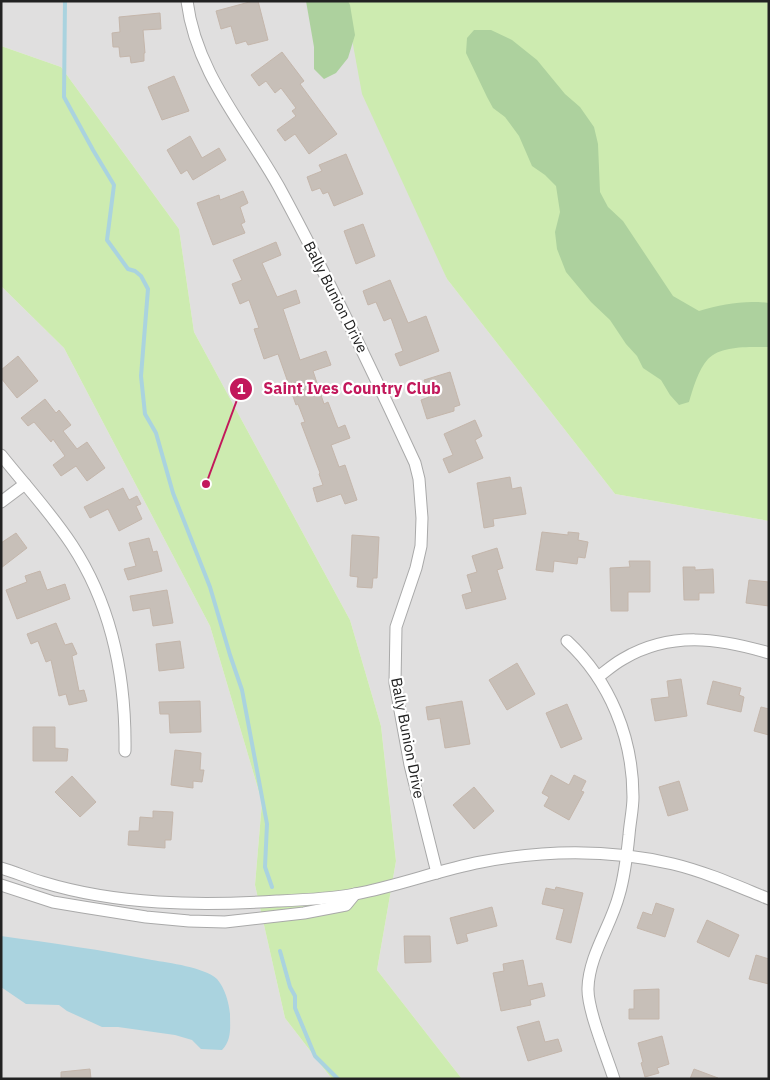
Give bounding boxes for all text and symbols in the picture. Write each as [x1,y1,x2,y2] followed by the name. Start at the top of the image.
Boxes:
[300,238,372,356] street label: Bally Bunion Drive
[229,373,451,404] callout: Saint Ives Country Club
[263,378,441,398] text: Saint Ives Country Club
[236,379,246,398] text: 1
[387,676,429,800] street label: Bally Bunion Drive

